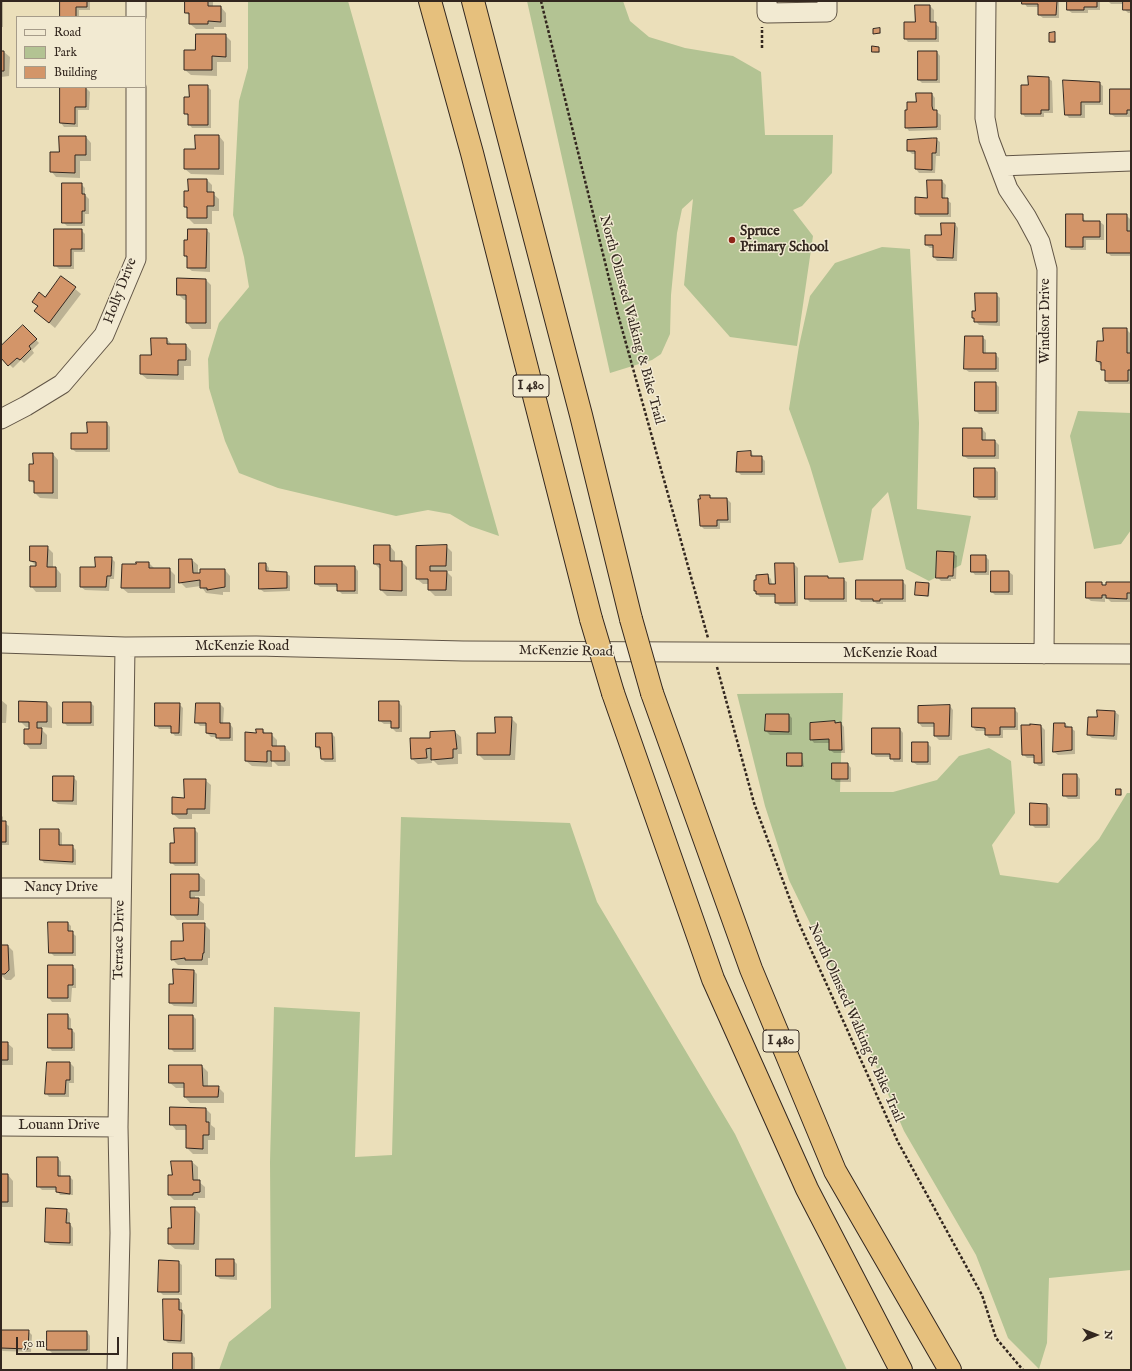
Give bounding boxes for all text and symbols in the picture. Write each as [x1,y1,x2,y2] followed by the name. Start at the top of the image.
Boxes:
[16,16,146,88] legend
[54,25,81,40] text: Road
[54,45,77,60] text: Park
[54,65,97,80] text: Building
[595,214,667,426] street label: North Olmsted Walking & Bike Trail
[740,224,828,256] place label: Spruce Primary School
[727,235,737,245] marker: Spruce Primary School
[101,256,141,326] street label: Holly Drive
[1038,278,1054,364] street label: Windsor Drive
[513,375,549,397] road number: I 480
[195,639,289,655] street label: McKenzie Road
[519,643,613,661] street label: McKenzie Road
[843,646,937,662] street label: McKenzie Road
[24,880,98,896] street label: Nancy Drive
[111,900,129,980] street label: Terrace Drive
[803,921,907,1125] street label: North Olmsted Walking & Bike Trail
[763,1030,799,1052] road number: I 480
[18,1118,100,1134] street label: Louann Drive
[1076,1315,1116,1355] north arrow
[18,1329,121,1355] scale bar
[1101,1330,1115,1340] text: N
[23,1336,45,1351] text: 50 m

